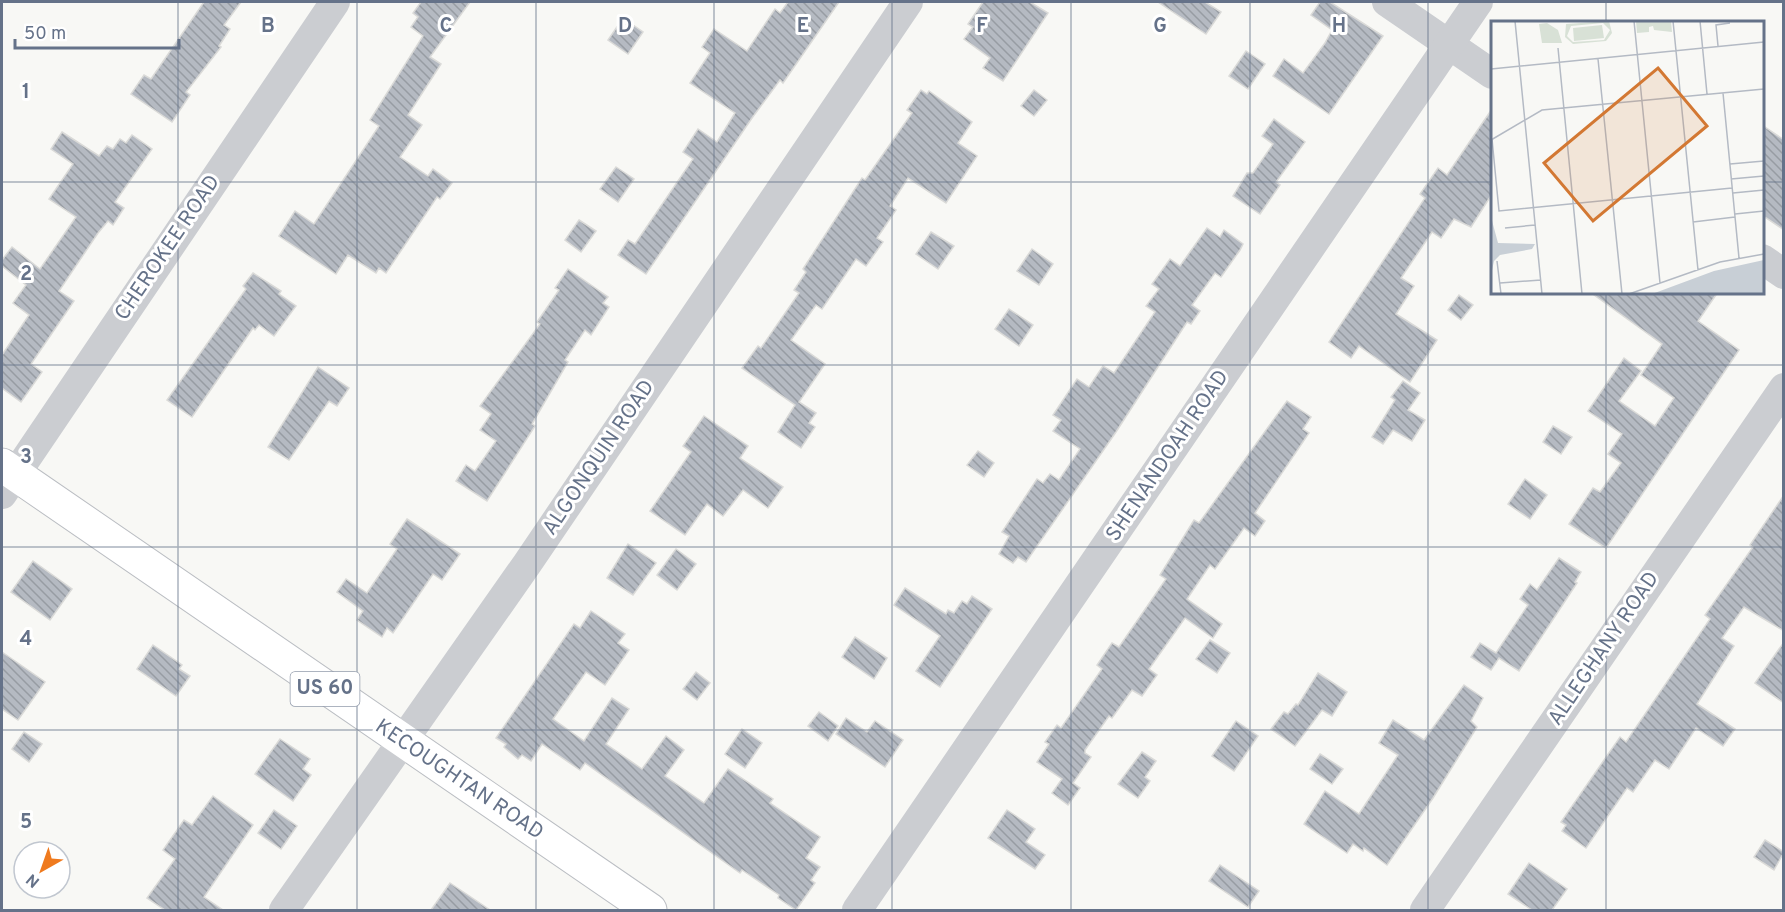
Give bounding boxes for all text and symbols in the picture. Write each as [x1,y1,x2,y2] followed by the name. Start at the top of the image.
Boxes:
[15,12,178,50] scale bar
[261,14,275,40] text: B
[440,14,452,40] text: C
[618,14,632,40] text: D
[797,14,809,40] text: E
[976,14,988,40] text: F
[1153,14,1167,40] text: G
[1332,14,1346,40] text: H
[1491,21,1764,294] inset map
[24,23,66,46] text: 50 m
[22,80,30,106] text: 1
[109,170,227,326] street label: CHEROKEE ROAD
[20,262,32,288] text: 2
[1100,365,1236,547] street label: SHENANDOAH ROAD
[537,375,661,541] street label: ALGONQUIN ROAD
[20,445,32,471] text: 3
[1542,567,1666,731] street label: ALLEGHANY ROAD
[20,627,32,653] text: 4
[290,672,360,706] road number: US 60
[369,713,549,847] street label: KECOUGHTAN ROAD
[20,810,32,836] text: 5
[12,840,72,900] north arrow
[23,869,44,891] text: N

